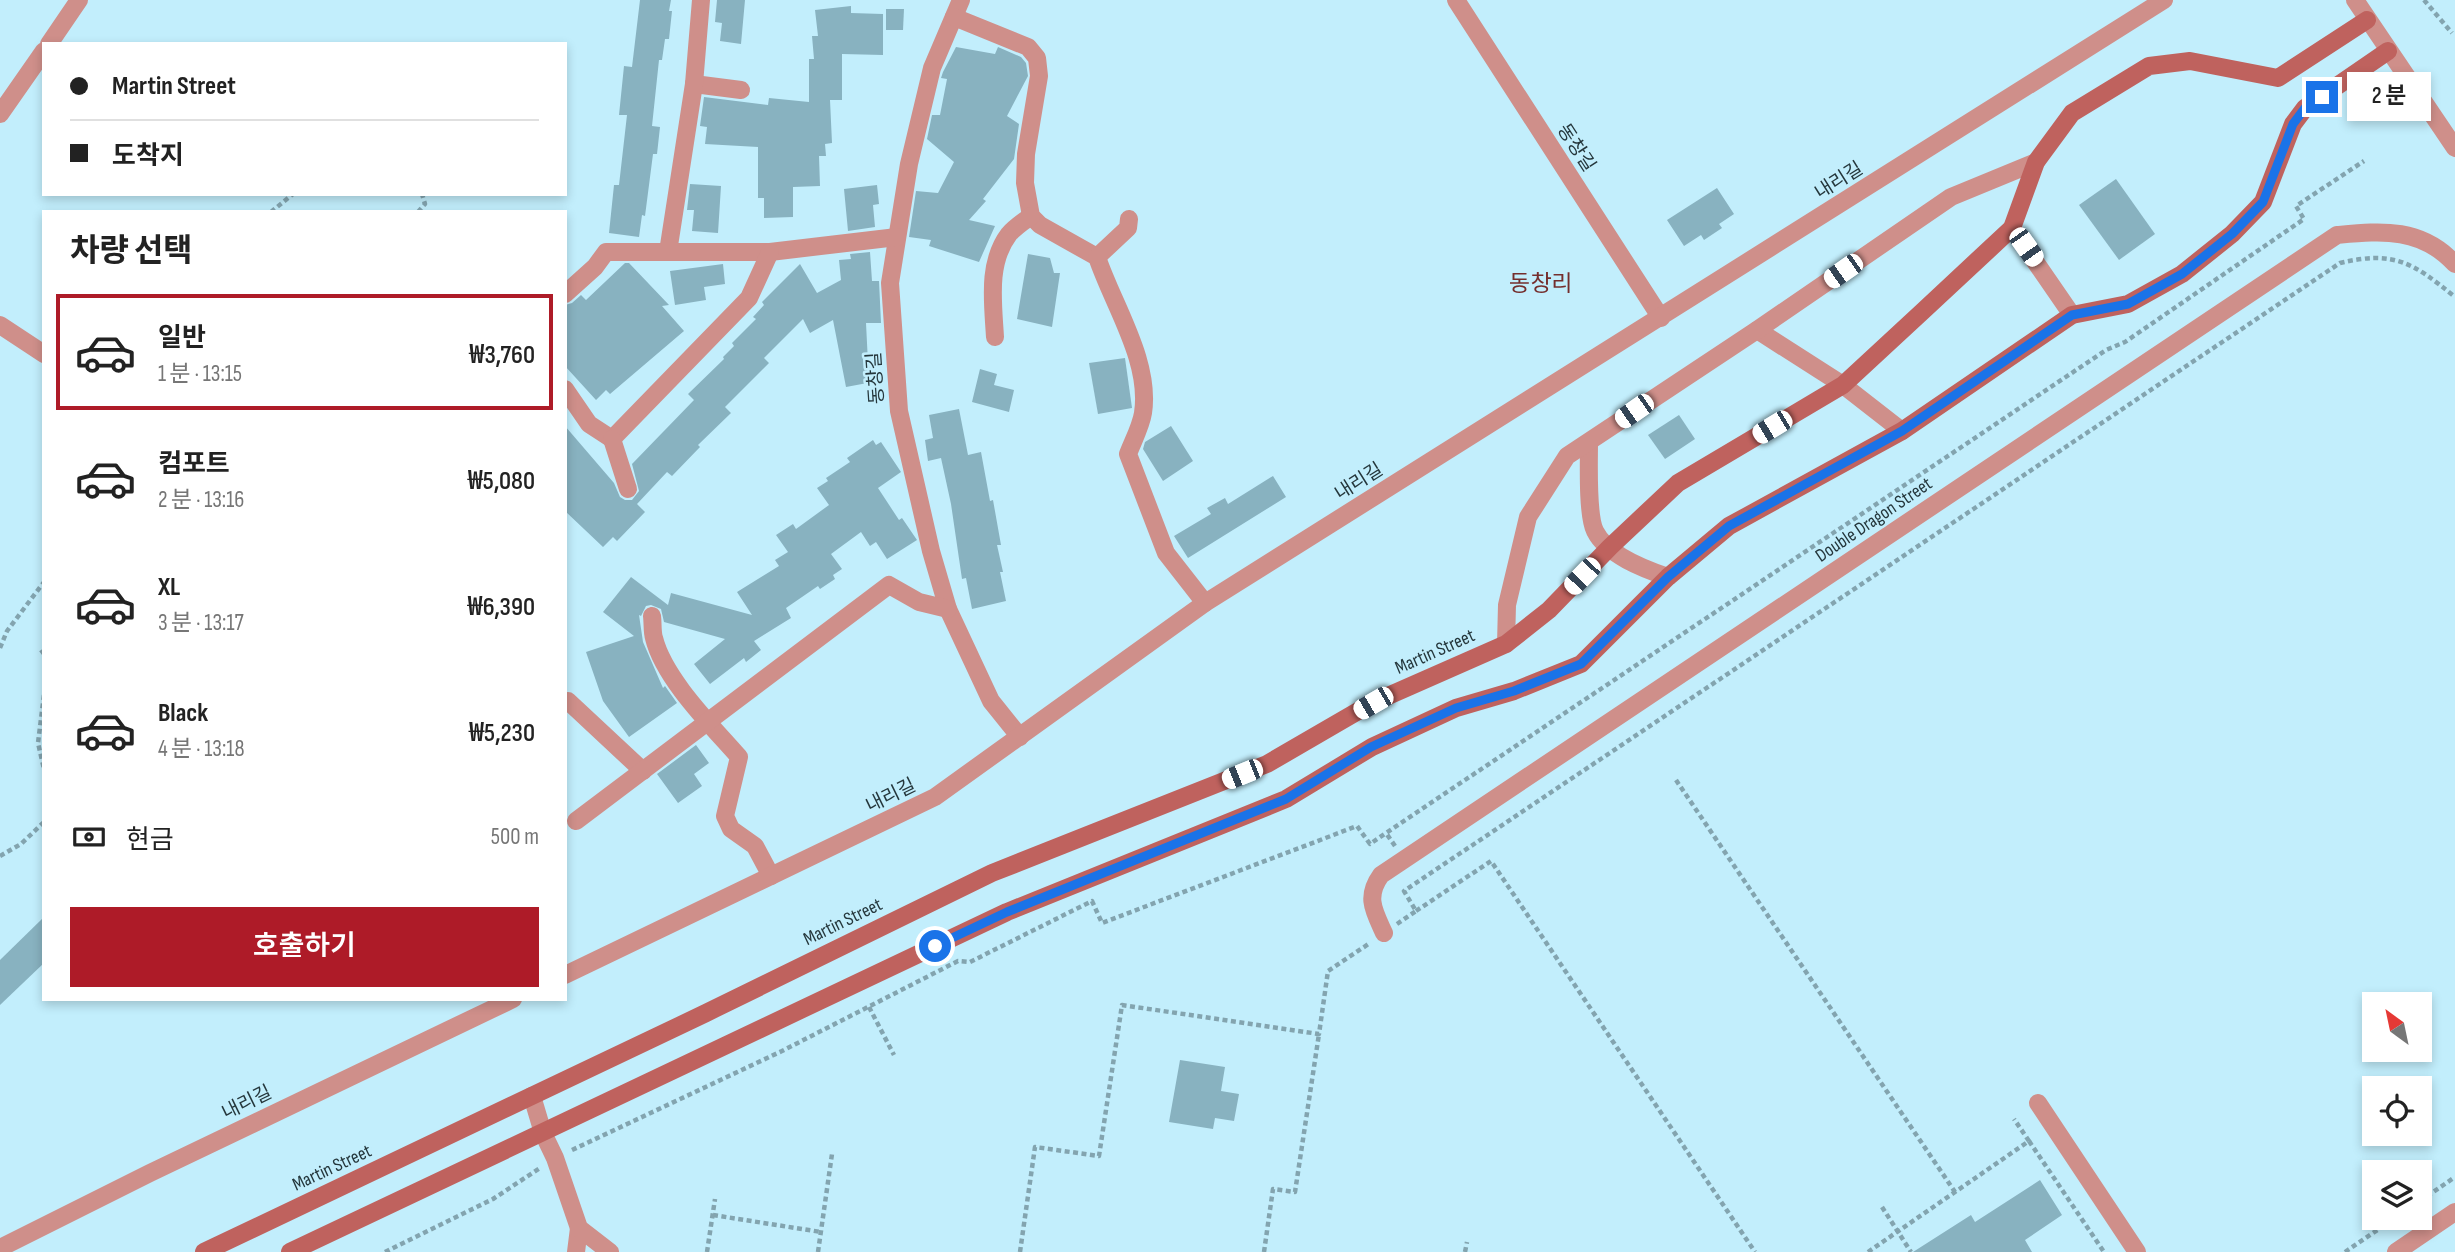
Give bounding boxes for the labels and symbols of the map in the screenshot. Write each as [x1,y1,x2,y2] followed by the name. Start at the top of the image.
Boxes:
[2346,72,2430,122] callout: 2 분
[2306,81,2338,113] route end
[1552,120,1600,176] street label: 동창길
[1811,157,1867,205] street label: 내리길
[2006,224,2047,270] car
[1820,250,1867,292] car
[1509,270,1573,298] district label: 동창리
[863,351,889,405] street label: 동창길
[1611,390,1658,432] car
[1749,407,1796,447] car
[1331,458,1387,506] street label: 내리길
[1811,472,1937,567] street label: Double Dragon Street
[1560,554,1605,598] car
[1392,624,1479,680] street label: Martin Street
[1350,683,1397,723] car
[1219,756,1266,792] car
[862,774,920,818] street label: 내리길
[800,893,886,951] street label: Martin Street
[919,930,951,962] route start
[2362,992,2432,1062] north arrow
[218,1081,276,1125] street label: 내리길
[289,1140,375,1196] street label: Martin Street

